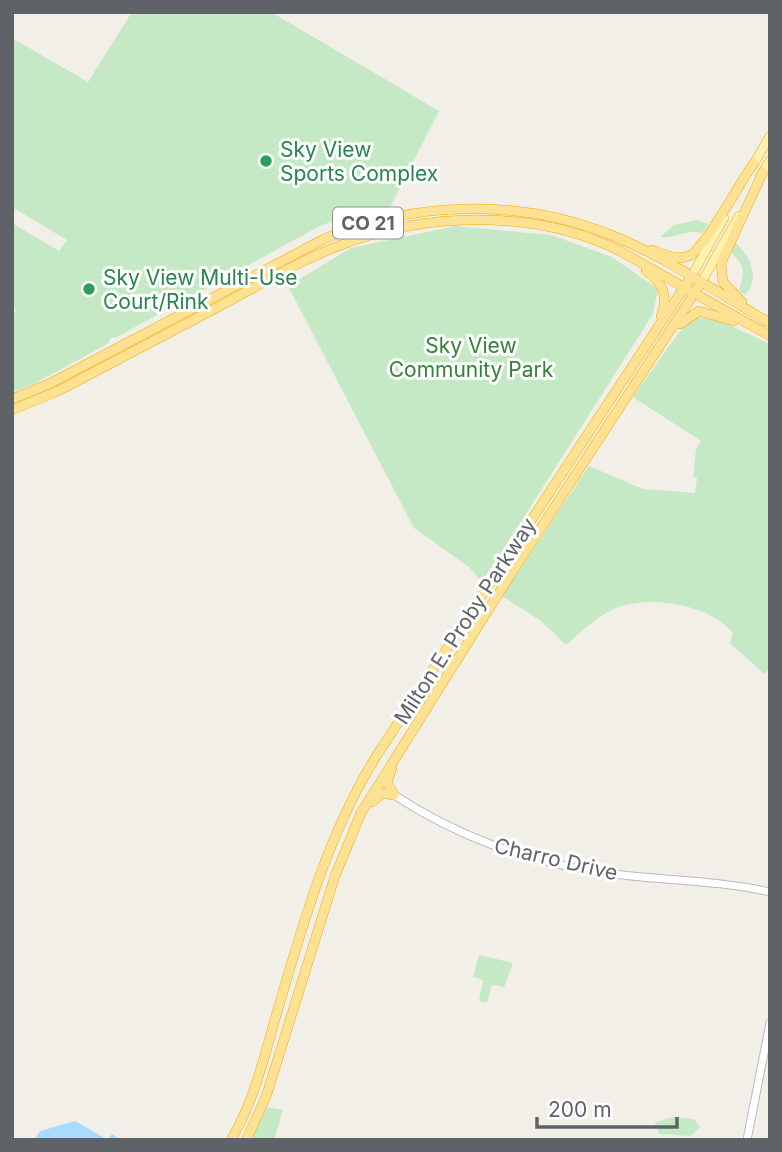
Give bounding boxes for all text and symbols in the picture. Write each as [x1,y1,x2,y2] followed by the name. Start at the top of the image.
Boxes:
[280,137,438,186] place label: Sky View Sports Complex
[258,153,274,169] marker: Sky View Sports Complex
[333,208,403,238] road number: CO 21
[103,265,298,314] place label: Sky View Multi-Use Court/Rink
[81,281,97,297] marker: Sky View Multi-Use Court/Rink
[389,333,554,382] park label: Sky View Community Park
[389,513,541,729] street label: Milton E. Proby Parkway
[492,833,620,885] street label: Charro Drive
[537,1086,677,1130] scale bar
[548,1097,612,1122] text: 200 m

